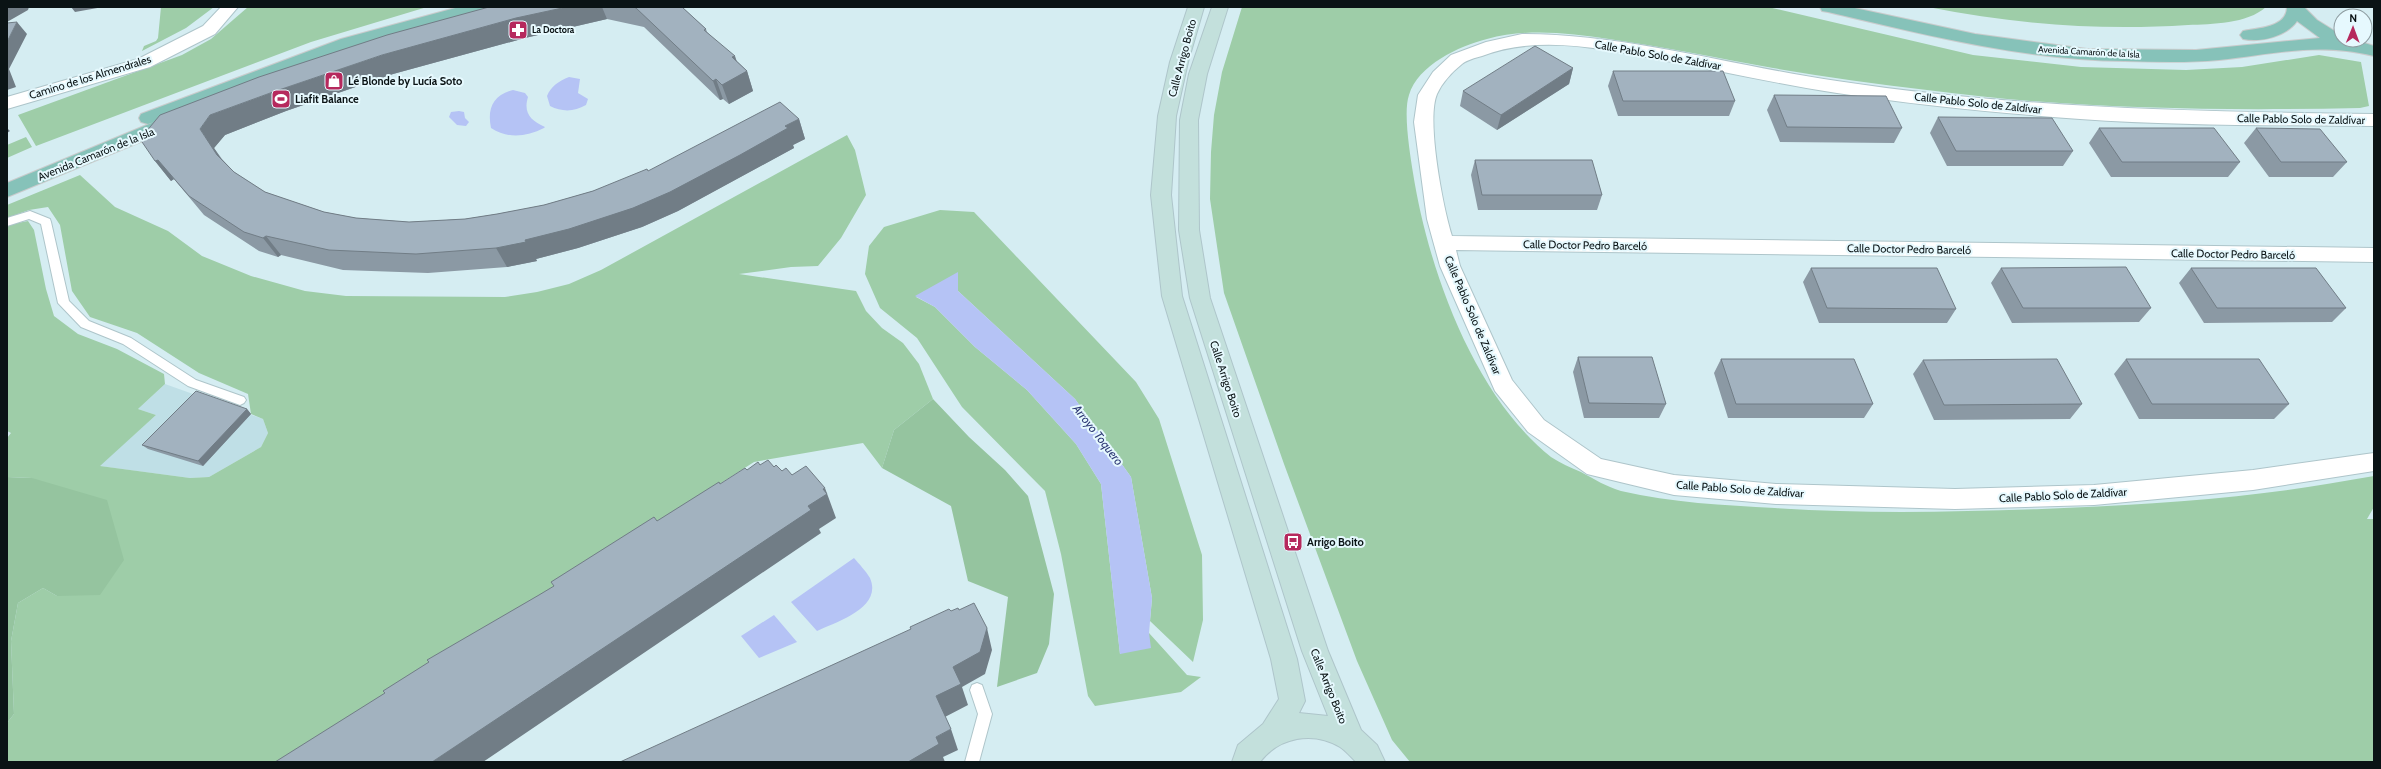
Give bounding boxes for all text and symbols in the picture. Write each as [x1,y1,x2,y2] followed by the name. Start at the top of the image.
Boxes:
[2333,8,2373,48] north arrow
[2349,11,2357,25] text: N
[1165,18,1199,98] street label: Calle Arrigo Boito
[507,19,529,41] pharmacy icon: La Doctora
[532,24,575,35] place label: La Doctora
[1594,37,1723,73] street label: Calle Pablo Solo de Zaldívar
[2038,43,2141,60] street label: Avenida Camarón de la Isla
[27,52,153,102] street label: Camino de los Almendrales
[323,70,345,92] shop icon: Lé Blonde by Lucía Soto
[348,74,462,88] place label: Lé Blonde by Lucía Soto
[270,88,292,110] sports icon: Liafit Balance
[1914,89,2043,117] street label: Calle Pablo Solo de Zaldívar
[295,92,359,106] place label: Liafit Balance
[2237,111,2366,127] street label: Calle Pablo Solo de Zaldívar
[36,124,157,184] street label: Avenida Camarón de la Isla
[1523,237,1647,253] street label: Calle Doctor Pedro Barceló
[1847,241,1971,257] street label: Calle Doctor Pedro Barceló
[2171,246,2295,262] street label: Calle Doctor Pedro Barceló
[1442,253,1505,377] street label: Calle Pablo Solo de Zaldívar
[1207,339,1245,419] street label: Calle Arrigo Boito
[1069,400,1127,468] water label: Arroyo Toquero
[1676,478,1805,500] street label: Calle Pablo Solo de Zaldívar
[1999,485,2128,505] street label: Calle Pablo Solo de Zaldívar
[1282,531,1304,553] bus stop icon: Arrigo Boito
[1307,535,1364,549] place label: Arrigo Boito
[1308,646,1350,726] street label: Calle Arrigo Boito

